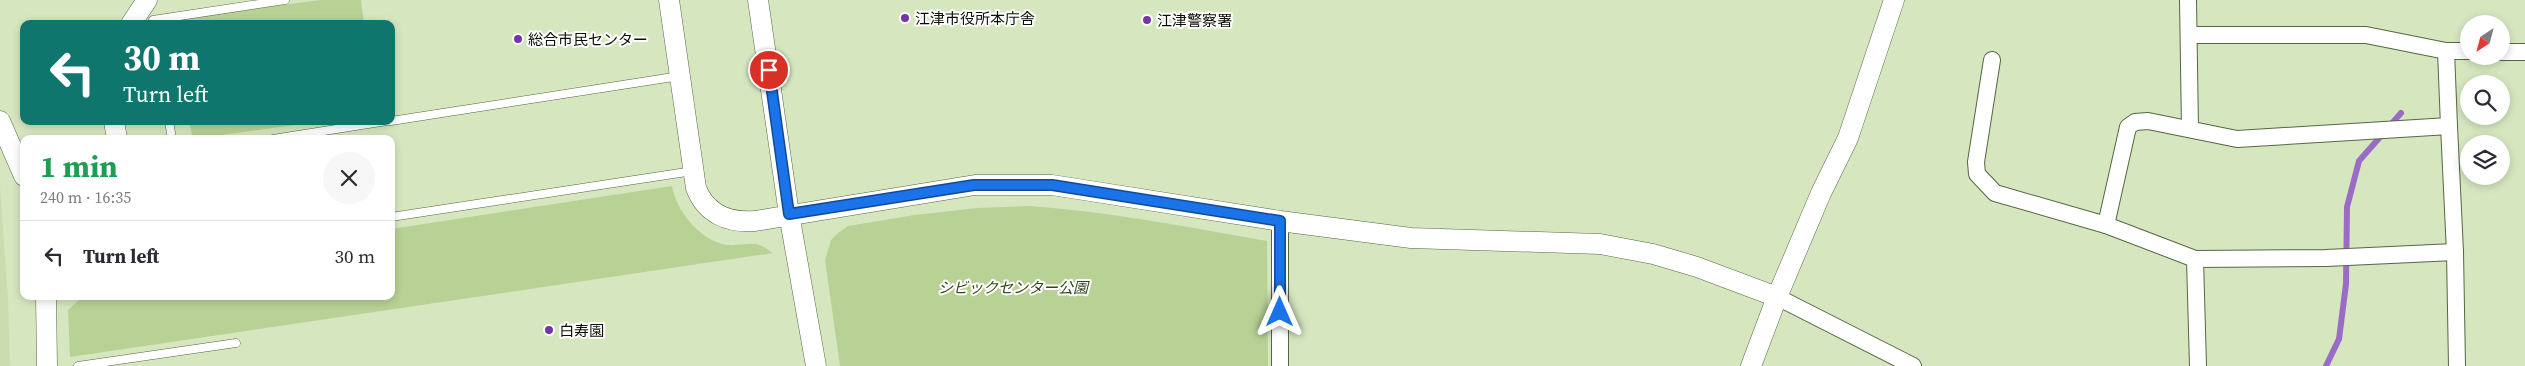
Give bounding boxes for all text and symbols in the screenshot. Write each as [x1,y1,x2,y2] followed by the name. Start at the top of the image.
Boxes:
[915,8,1035,29] place label: 江津市役所本庁舎
[1157,10,1232,31] place label: 江津警察署
[899,12,911,24] marker: 江津市役所本庁舎
[1141,14,1153,26] marker: 江津警察署
[2460,15,2510,65] north arrow
[2460,15,2510,185] map controls
[528,29,648,50] place label: 総合市民センター
[512,33,524,45] marker: 総合市民センター
[123,34,200,82] text: 30 m
[40,40,105,105] icon: left
[748,49,790,91] pin
[755,56,783,84] icon: arrive
[2460,75,2510,125] button: search
[123,79,208,109] text: Turn left
[2460,135,2510,185] button: layers
[40,146,118,187] text: 1 min
[323,152,375,204] button: close
[40,186,131,208] text: 240 m · 16:35
[40,242,68,270] icon: left
[83,243,159,269] text: Turn left
[334,243,375,269] text: 30 m
[938,277,1090,298] park label: シビックセンター公園
[1253,285,1305,337] position arrow
[559,320,604,341] place label: 白寿園
[543,324,555,336] marker: 白寿園

